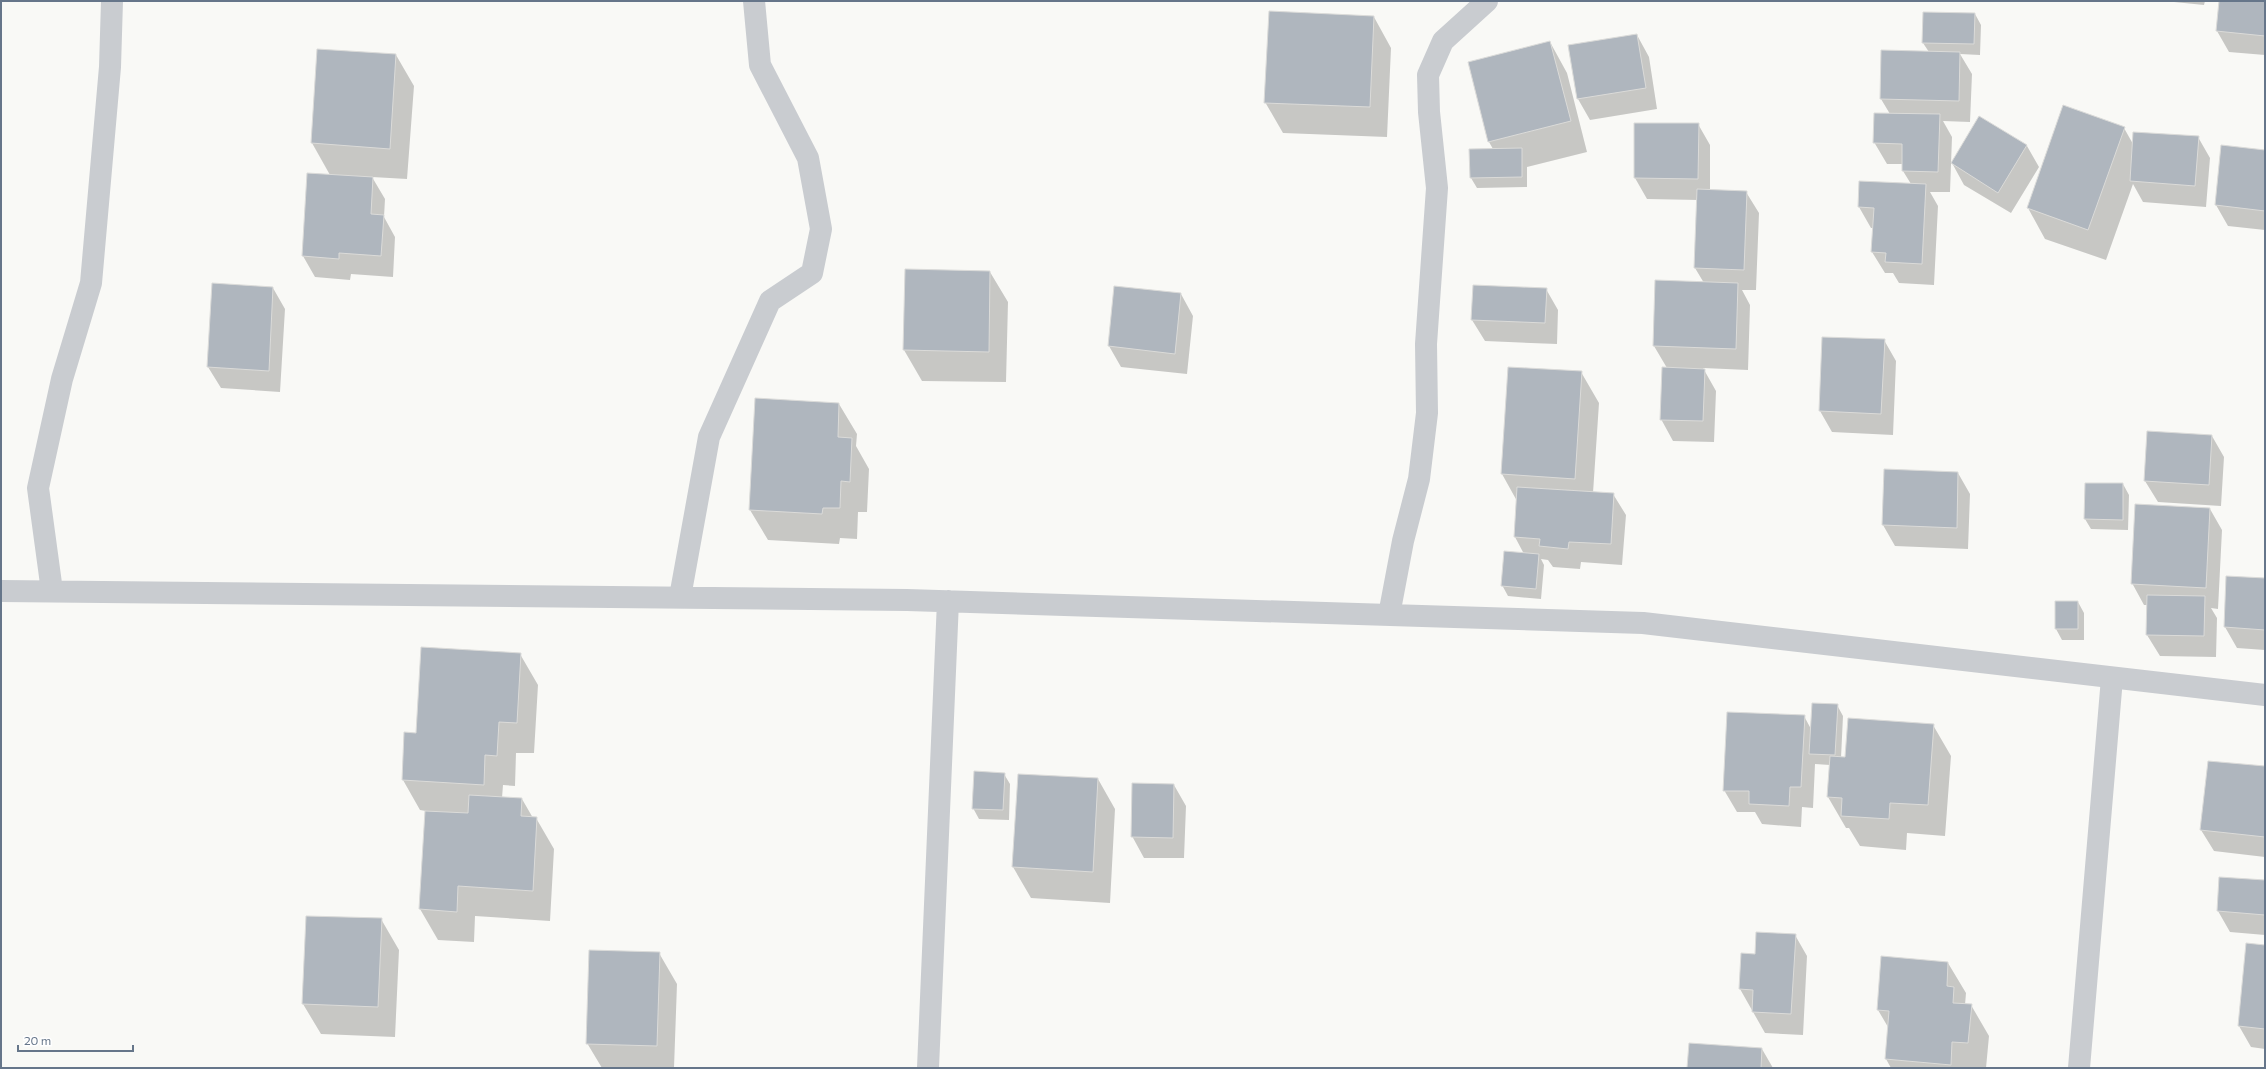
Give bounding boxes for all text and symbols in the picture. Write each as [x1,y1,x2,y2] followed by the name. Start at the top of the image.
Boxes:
[18,1027,133,1053] scale bar
[24,1033,51,1047] text: 20 m

